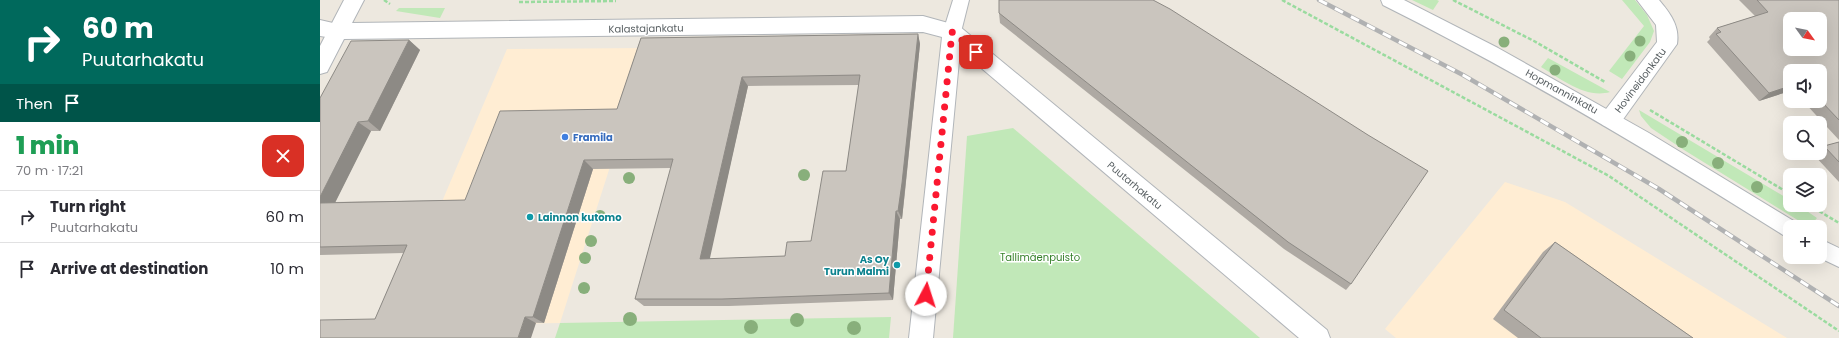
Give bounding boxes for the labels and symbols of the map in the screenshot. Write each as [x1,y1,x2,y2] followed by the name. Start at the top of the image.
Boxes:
[1783,12,1827,56] north arrow
[608,20,684,37] street label: Kalastajankatu
[959,35,993,69] pin
[1611,45,1670,116] street label: Hovineidonkatu
[1523,65,1601,118] street label: Hopmanninkatu
[573,130,613,145] place label: Framila
[560,132,570,142] marker: Framila
[1104,158,1165,213] street label: Puutarhakatu
[538,210,622,225] place label: Lainnon kutomo
[525,212,535,222] marker: Lainnon kutomo
[1000,250,1080,265] park label: Tallimäenpuisto
[824,252,890,279] place label: As Oy Turun Malmi
[892,260,902,270] marker: As Oy Turun Malmi
[905,274,947,316] position arrow

